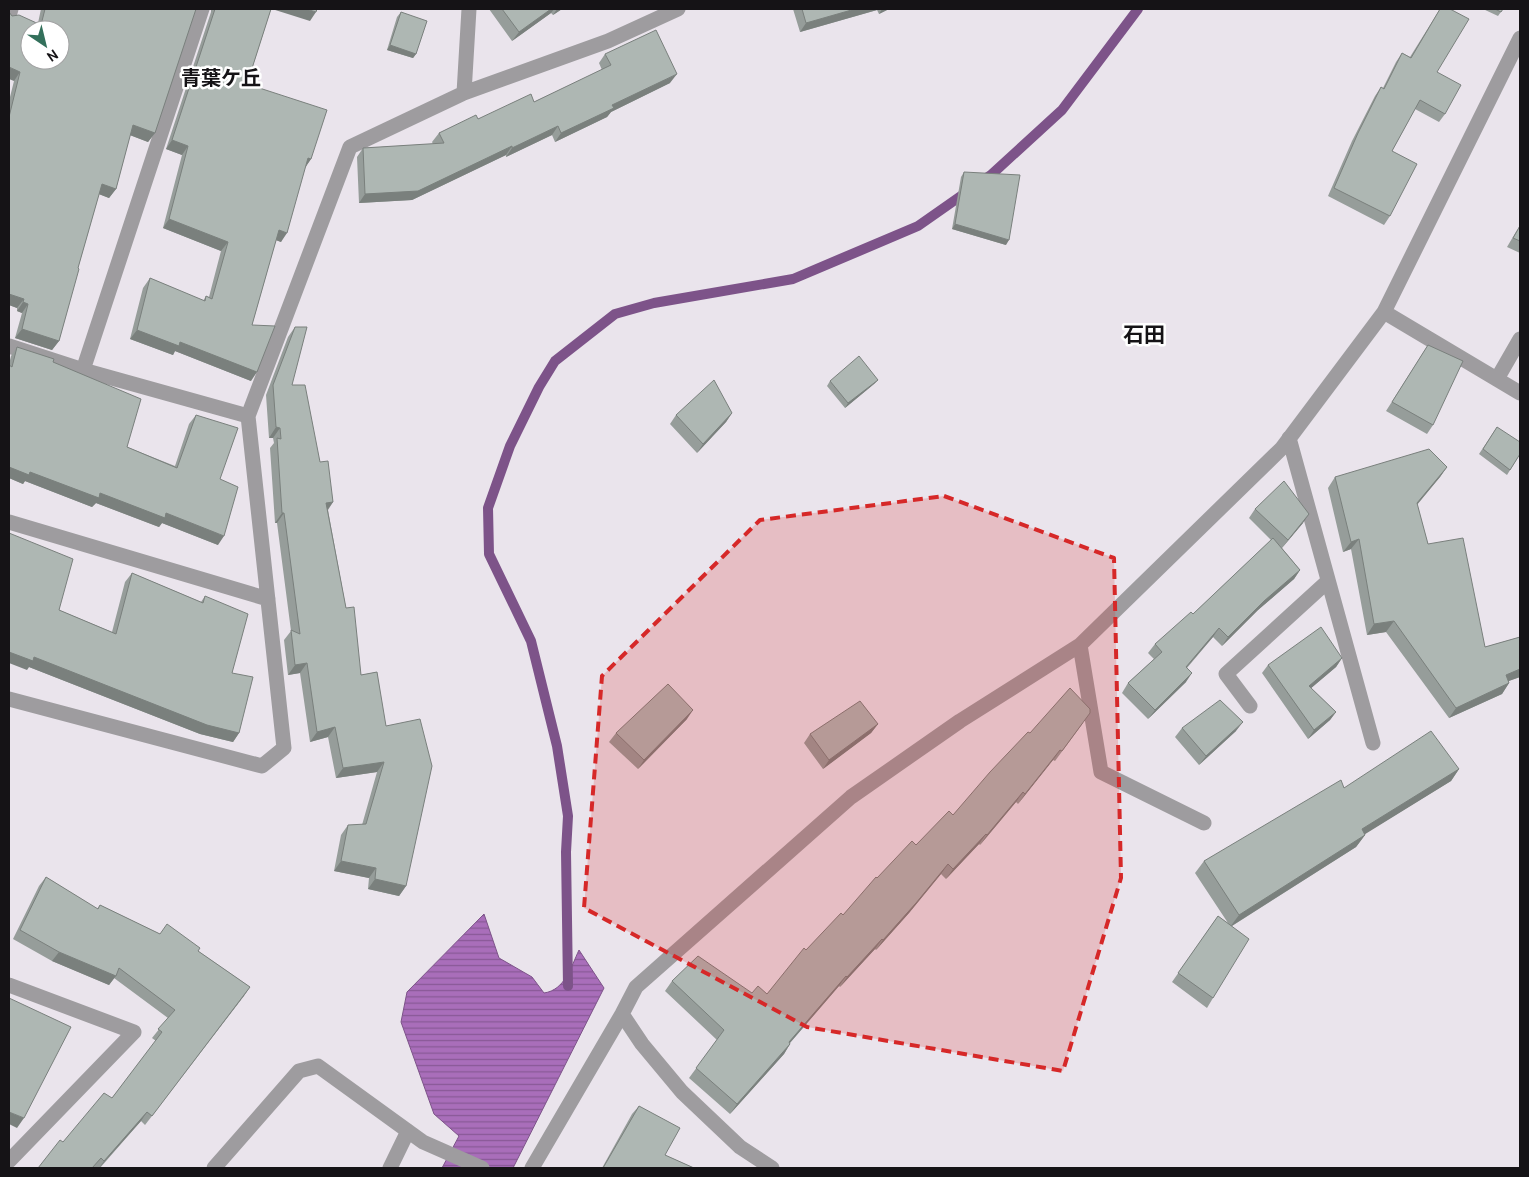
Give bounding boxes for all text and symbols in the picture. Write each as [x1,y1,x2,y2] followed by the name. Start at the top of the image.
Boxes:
[20,20,70,70] north arrow
[43,45,62,66] text: N
[181,66,261,90] district label: 青葉ケ丘
[1123,322,1165,347] district label: 石田

